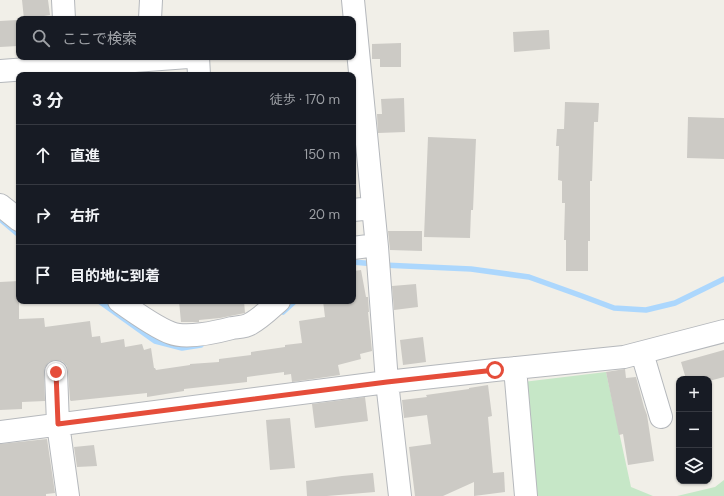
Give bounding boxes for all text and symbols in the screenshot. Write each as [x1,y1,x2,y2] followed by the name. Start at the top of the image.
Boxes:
[16,16,356,60] search box
[30,27,52,49] icon: search
[62,29,137,49] text: ここで検索
[32,89,63,111] text: 3 分
[270,91,340,108] text: 徒歩 · 170 m
[32,144,54,166] icon: ahead
[70,146,100,166] text: 直進
[304,146,340,163] text: 150 m
[32,204,54,226] icon: right
[70,206,100,226] text: 右折
[309,206,340,223] text: 20 m
[32,264,54,286] icon: arrive
[70,266,160,286] text: 目的地に到着
[486,361,504,379] route start
[47,363,65,381] route end
[676,376,712,484] map controls
[676,376,712,412] button: +
[676,412,712,448] button: −
[676,448,712,484] button: layers

